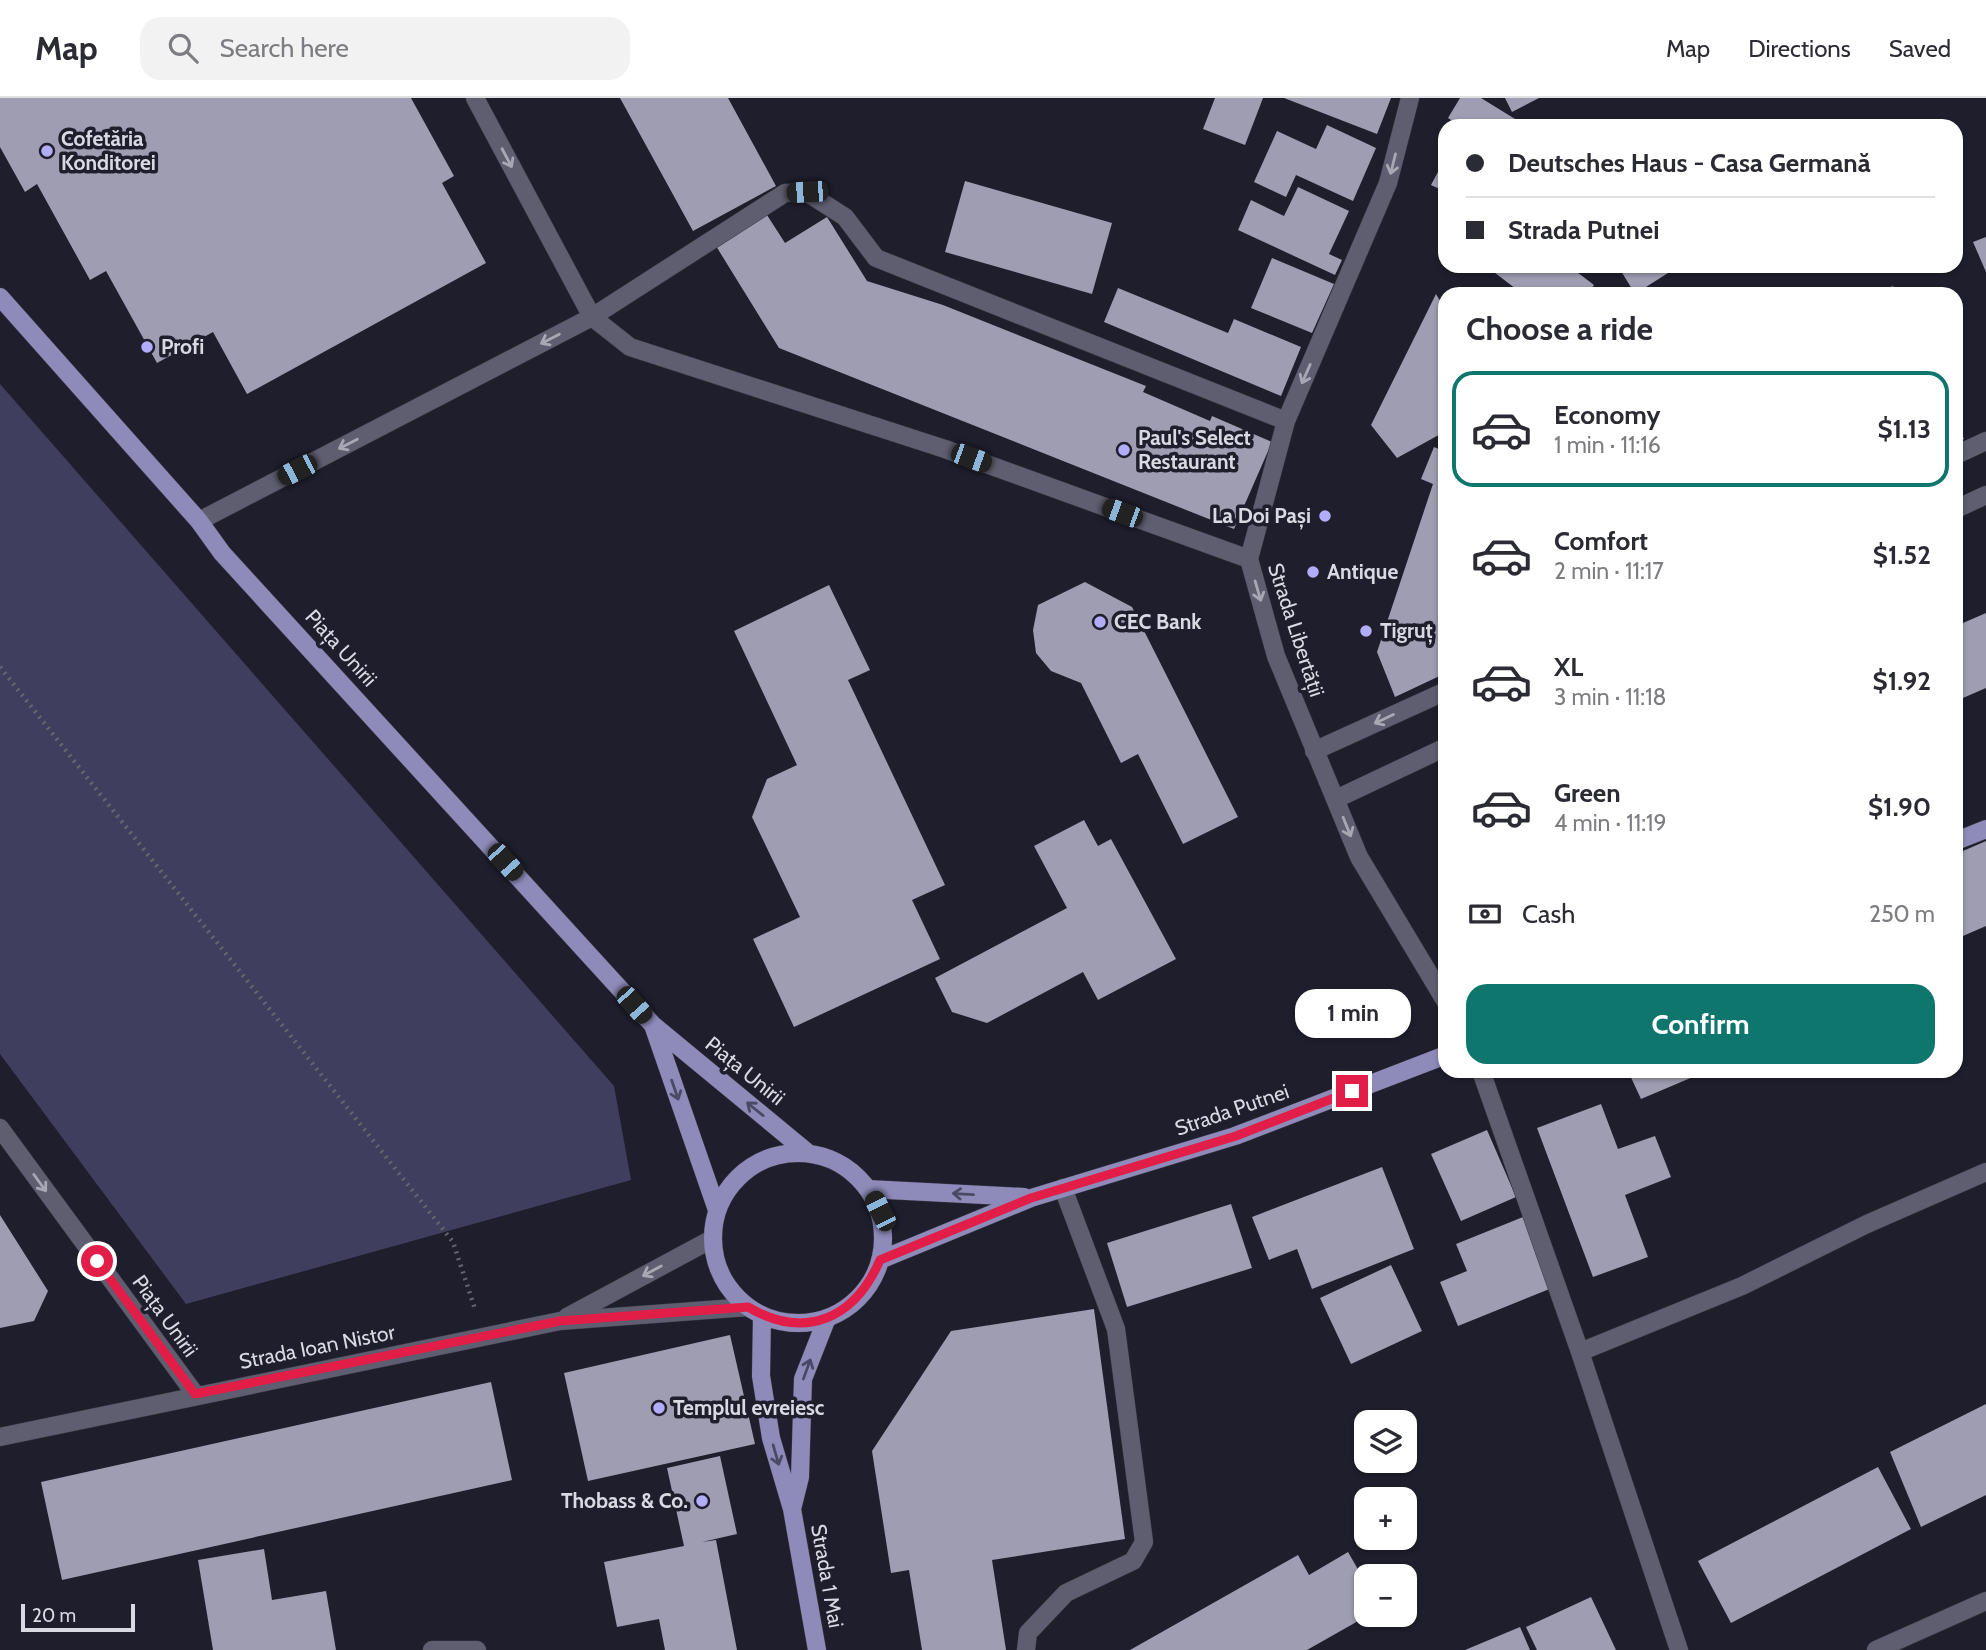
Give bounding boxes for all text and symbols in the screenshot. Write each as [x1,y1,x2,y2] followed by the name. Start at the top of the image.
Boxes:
[140,17,630,80] search box
[35,28,98,68] text: Map
[164,29,202,67] icon: search
[220,32,349,64] text: Search here
[1666,34,1710,63] text: Map
[1748,34,1851,63] text: Directions
[1889,34,1951,63] text: Saved
[61,126,156,175] place label: Cofetăria Konditorei
[39,143,55,159] marker: Cofetăria Konditorei
[501,147,514,168] one-way arrow
[1508,147,1871,179] text: Deutsches Haus - Casa Germană
[1386,152,1399,175] one-way arrow
[786,180,829,204] car
[1508,214,1659,246] text: Strada Putnei
[1466,309,1653,348] text: Choose a ride
[540,333,561,346] one-way arrow
[161,334,204,359] place label: Profi
[139,339,155,355] marker: Profi
[1299,363,1312,385] one-way arrow
[1470,398,1533,461] icon: car
[1554,399,1660,431] text: Economy
[1877,413,1931,445] text: $1.13
[1138,425,1251,474] place label: Paul's Select Restaurant
[1554,431,1661,459] text: 1 min · 11:16
[338,438,359,451] one-way arrow
[948,441,995,475] car
[1116,442,1132,458] marker: Paul's Select Restaurant
[274,451,321,489] car
[1099,496,1146,530] car
[1212,503,1311,530] place label: La Doi Pași
[1317,508,1333,524] marker: La Doi Pași
[1470,524,1533,587] icon: car
[1554,525,1648,557] text: Comfort
[1873,539,1931,571] text: $1.52
[1554,557,1664,585] text: 2 min · 11:17
[1327,559,1398,584] place label: Antique
[1261,560,1330,701] street label: Strada Libertății
[1305,564,1321,580] marker: Antique
[1252,580,1265,602] one-way arrow
[299,604,382,693] street label: Piața Unirii
[1114,609,1202,634] place label: CEC Bank
[1092,614,1108,630] marker: CEC Bank
[1380,618,1433,645] place label: Tigruț
[1358,623,1374,639] marker: Tigruț
[1470,650,1533,713] icon: car
[1554,651,1583,683] text: XL
[1873,665,1931,697] text: $1.92
[1554,683,1667,711] text: 3 min · 11:18
[1373,714,1394,727] one-way arrow
[1470,776,1533,839] icon: car
[1554,777,1621,809] text: Green
[1868,791,1931,823] text: $1.90
[1554,809,1667,837] text: 4 min · 11:19
[1341,815,1354,837] one-way arrow
[484,839,527,885] car
[1466,895,1504,933] icon: cash
[1522,898,1575,930] text: Cash
[1869,900,1935,928] text: 250 m
[613,982,656,1028] car
[1466,984,1935,1064] button: Confirm
[1294,990,1410,1038] callout: 1 min
[1327,999,1379,1027] text: 1 min
[699,1031,790,1112] street label: Piața Unirii
[1336,1075,1368,1107] route end
[670,1078,682,1100] one-way arrow
[1172,1078,1292,1141] street label: Strada Putnei
[747,1102,765,1117] one-way arrow
[33,1173,48,1192] one-way arrow
[952,1187,974,1200] one-way arrow
[862,1188,899,1234] car
[81,1245,113,1277] route start
[642,1265,663,1278] one-way arrow
[126,1270,203,1363] street label: Piața Unirii
[237,1319,397,1374] street label: Strada Ioan Nistor
[802,1359,814,1381] one-way arrow
[673,1395,825,1420] place label: Templul evreiesc
[651,1400,667,1416] marker: Templul evreiesc
[1354,1410,1417,1627] map controls
[1354,1410,1417,1473] button: layers
[771,1444,784,1466] one-way arrow
[1354,1487,1417,1550] button: +
[561,1488,688,1513] place label: Thobass & Co.
[694,1493,710,1509] marker: Thobass & Co.
[806,1522,849,1630] street label: Strada 1 Mai
[1354,1564,1417,1627] button: −
[21,1601,135,1633] scale bar
[32,1604,76,1627] text: 20 m

